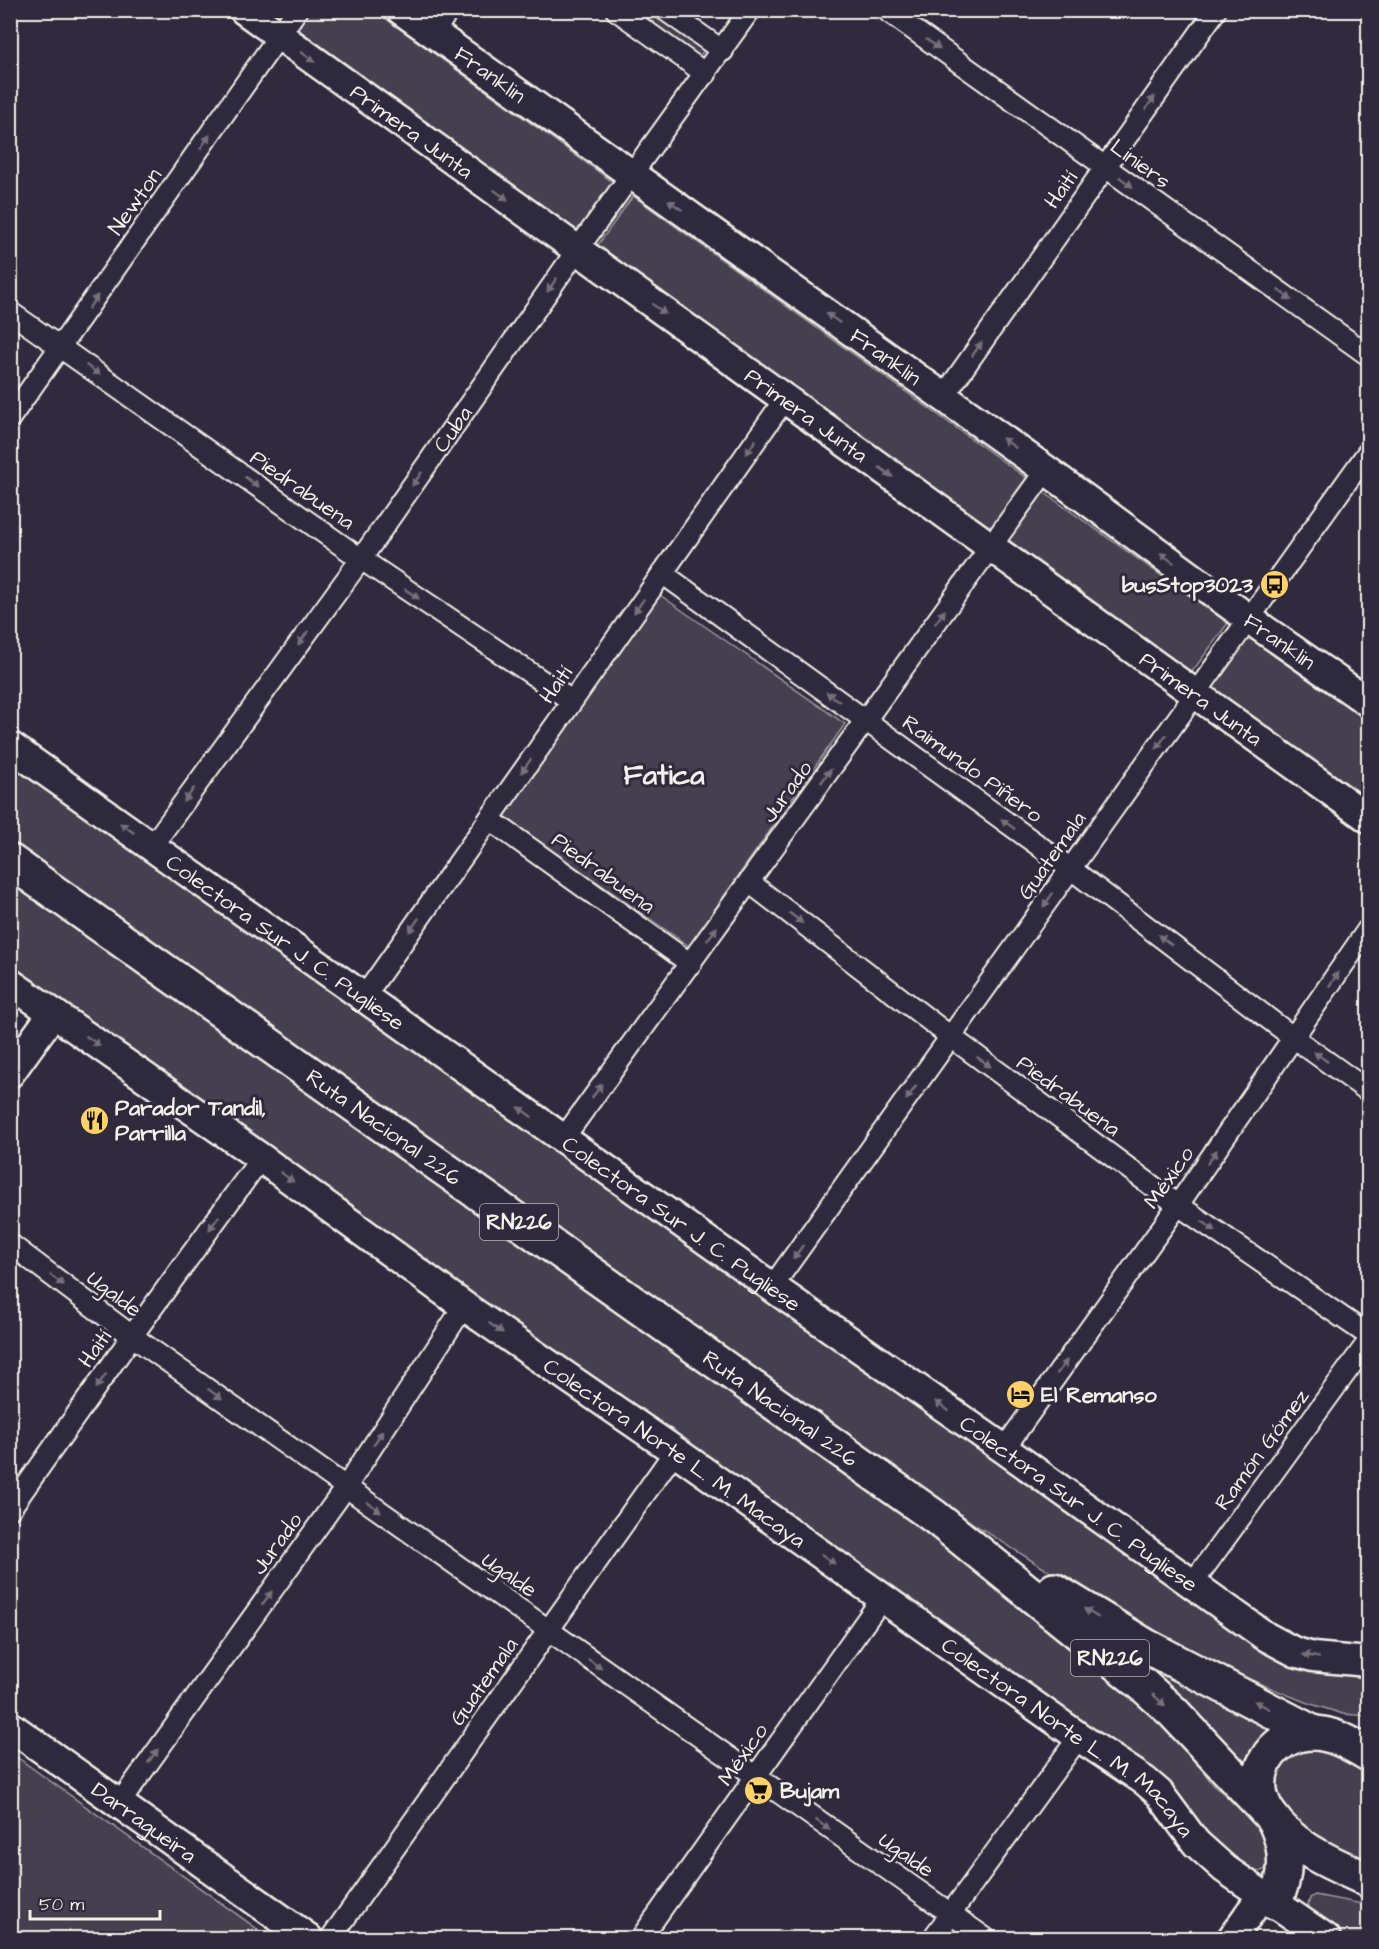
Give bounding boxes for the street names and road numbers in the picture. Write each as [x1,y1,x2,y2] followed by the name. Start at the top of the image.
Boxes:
[448,39,532,111] street label: Franklin
[343,77,479,187] street label: Primera Junta
[1104,132,1177,197] street label: Liniers
[101,162,170,242] street label: Newton
[1037,164,1086,215] street label: Haití
[843,321,927,393] street label: Franklin
[738,361,874,471] street label: Primera Junta
[426,400,480,459] street label: Cuba
[243,443,361,538] street label: Piedrabuena
[1237,606,1321,678] street label: Franklin
[1133,645,1268,754] street label: Primera Junta
[532,659,581,710] street label: Haití
[896,708,1049,831] street label: Raimundo Piñero
[754,754,821,829] street label: Jurado
[1010,805,1094,906] street label: Guatemala
[545,825,661,921] street label: Piedrabuena
[159,847,410,1038] street label: Colectora Sur J. C. Pugliese
[1010,1048,1126,1144] street label: Piedrabuena
[300,1062,468,1194] street label: Ruta Nacional 226
[555,1129,807,1320] street label: Colectora Sur J. C. Pugliese
[1136,1140,1202,1215] street label: México
[480,1204,558,1240] road number: RN226
[80,1263,148,1326] street label: Ugalde
[71,1323,120,1374] street label: Haití
[696,1343,864,1475] street label: Ruta Nacional 226
[537,1351,812,1556] street label: Colectora Norte L. M. Macaya
[1207,1383,1317,1517] street label: Ramón Gómez
[953,1409,1204,1600] street label: Colectora Sur J. C. Pugliese
[244,1506,311,1581] street label: Jurado
[474,1545,543,1606] street label: Ugalde
[934,1630,1201,1844] street label: Colectora Norte L. M. Macaya
[442,1631,526,1732] street label: Guatemala
[1071,1640,1149,1676] road number: RN226
[710,1717,776,1792] street label: México
[85,1775,202,1871] street label: Darragueira
[871,1825,940,1886] street label: Ugalde

